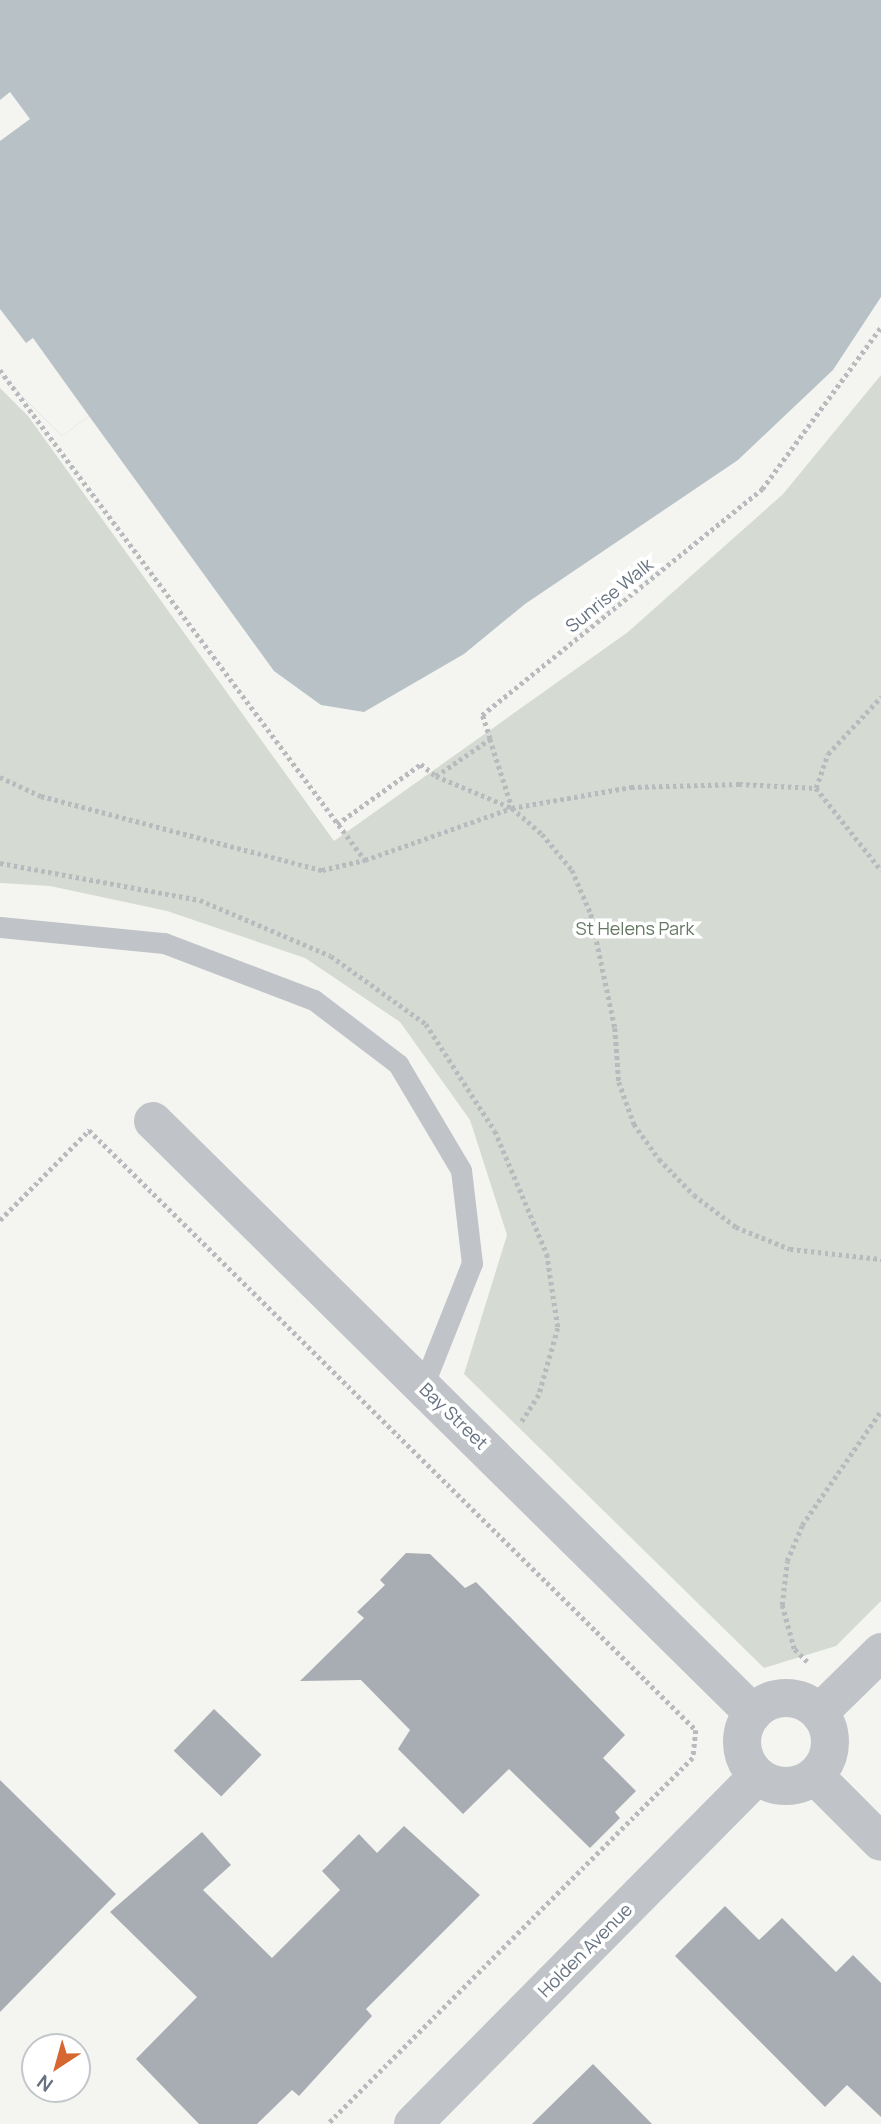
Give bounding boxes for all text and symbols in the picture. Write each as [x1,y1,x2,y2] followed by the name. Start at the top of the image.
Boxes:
[561,553,657,637] street label: Sunrise Walk
[576,917,694,939] park label: St Helens Park
[415,1378,493,1454] street label: Bay Street
[534,1899,636,2001] street label: Holden Avenue
[21,2033,91,2103] north arrow
[32,2069,58,2098] text: N

